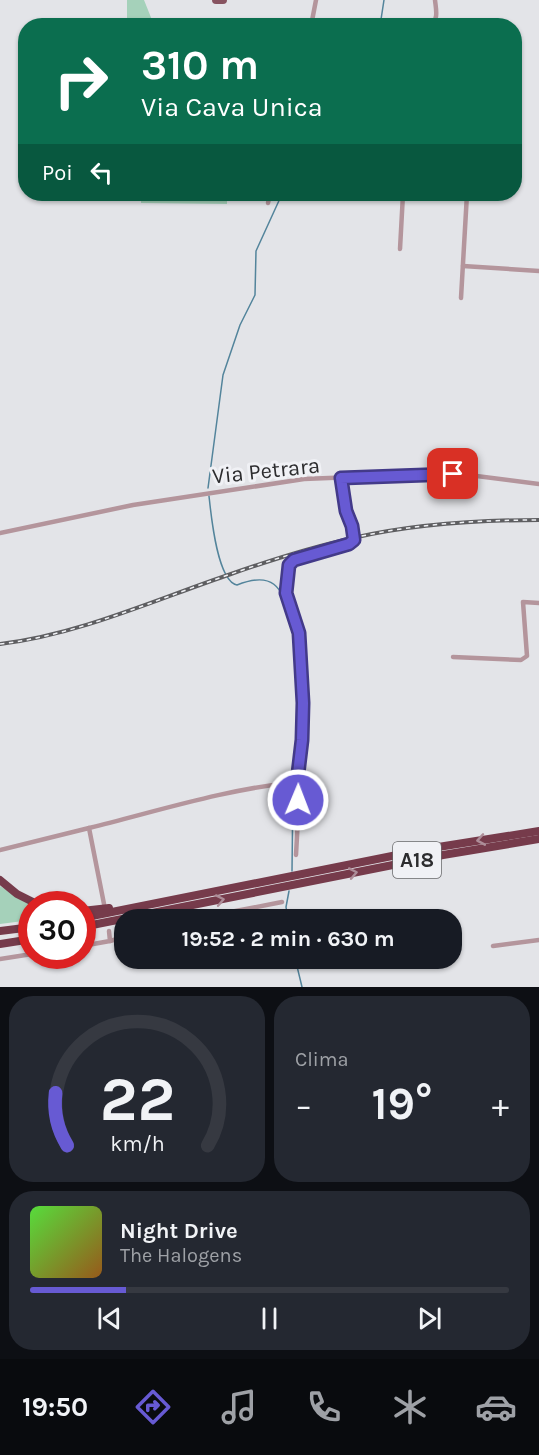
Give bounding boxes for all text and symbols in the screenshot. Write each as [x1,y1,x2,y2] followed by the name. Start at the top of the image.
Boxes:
[141,40,259,90] text: 310 m
[42,42,120,120] icon: right
[141,91,323,123] text: Via Cava Unica
[85,156,118,189] icon: left
[42,160,73,186] text: Poi
[427,448,478,499] pin
[211,452,321,490] street label: Via Petrara
[436,457,469,490] icon: arrive
[266,768,330,832] position arrow
[477,833,487,846] one-way arrow
[393,842,441,878] road number: A18
[348,867,358,880] one-way arrow
[18,891,96,969] speed limit sign: 30
[215,894,225,907] one-way arrow
[181,926,395,952] text: 19:52 · 2 min · 630 m
[295,1048,349,1071] text: Clima
[99,1063,175,1136] text: 22
[372,1078,432,1130] text: 19°
[295,1086,312,1124] text: −
[492,1086,509,1124] text: +
[110,1131,164,1156] text: km/h
[120,1218,238,1244] text: Night Drive
[120,1244,242,1267] text: The Halogens
[93,1302,126,1335] icon: previous
[253,1302,286,1335] icon: pause
[413,1302,446,1335] icon: next
[132,1386,174,1428] icon: directions
[218,1386,260,1428] icon: music
[303,1386,345,1428] icon: phone
[389,1386,431,1428] icon: climate
[475,1386,517,1428] icon: car
[22,1391,88,1423] text: 19:50

